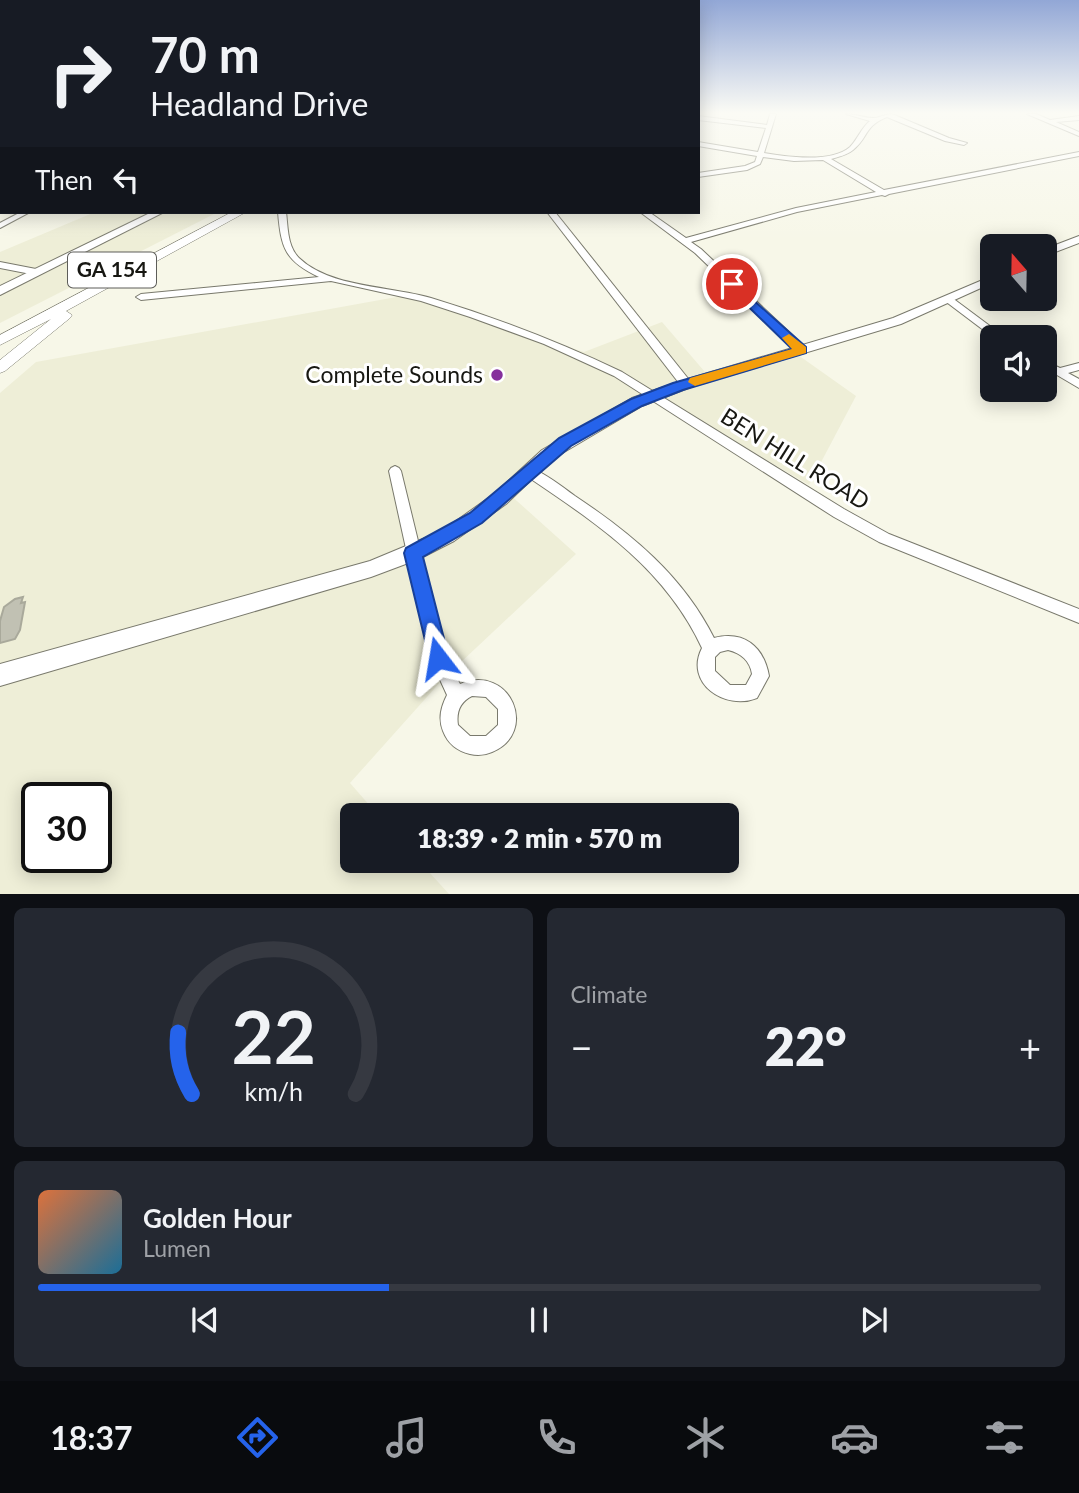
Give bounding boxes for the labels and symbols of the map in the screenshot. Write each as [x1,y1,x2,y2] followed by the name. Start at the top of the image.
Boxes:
[980,234,1057,312] north arrow
[68,252,156,288] road number: GA 154
[702,254,762,314] pin
[305,360,483,388] place label: Complete Sounds
[489,367,505,383] marker: Complete Sounds
[716,401,875,515] street label: BEN HILL ROAD
[401,621,475,695] position arrow
[21,782,112,873] speed limit sign: 30

